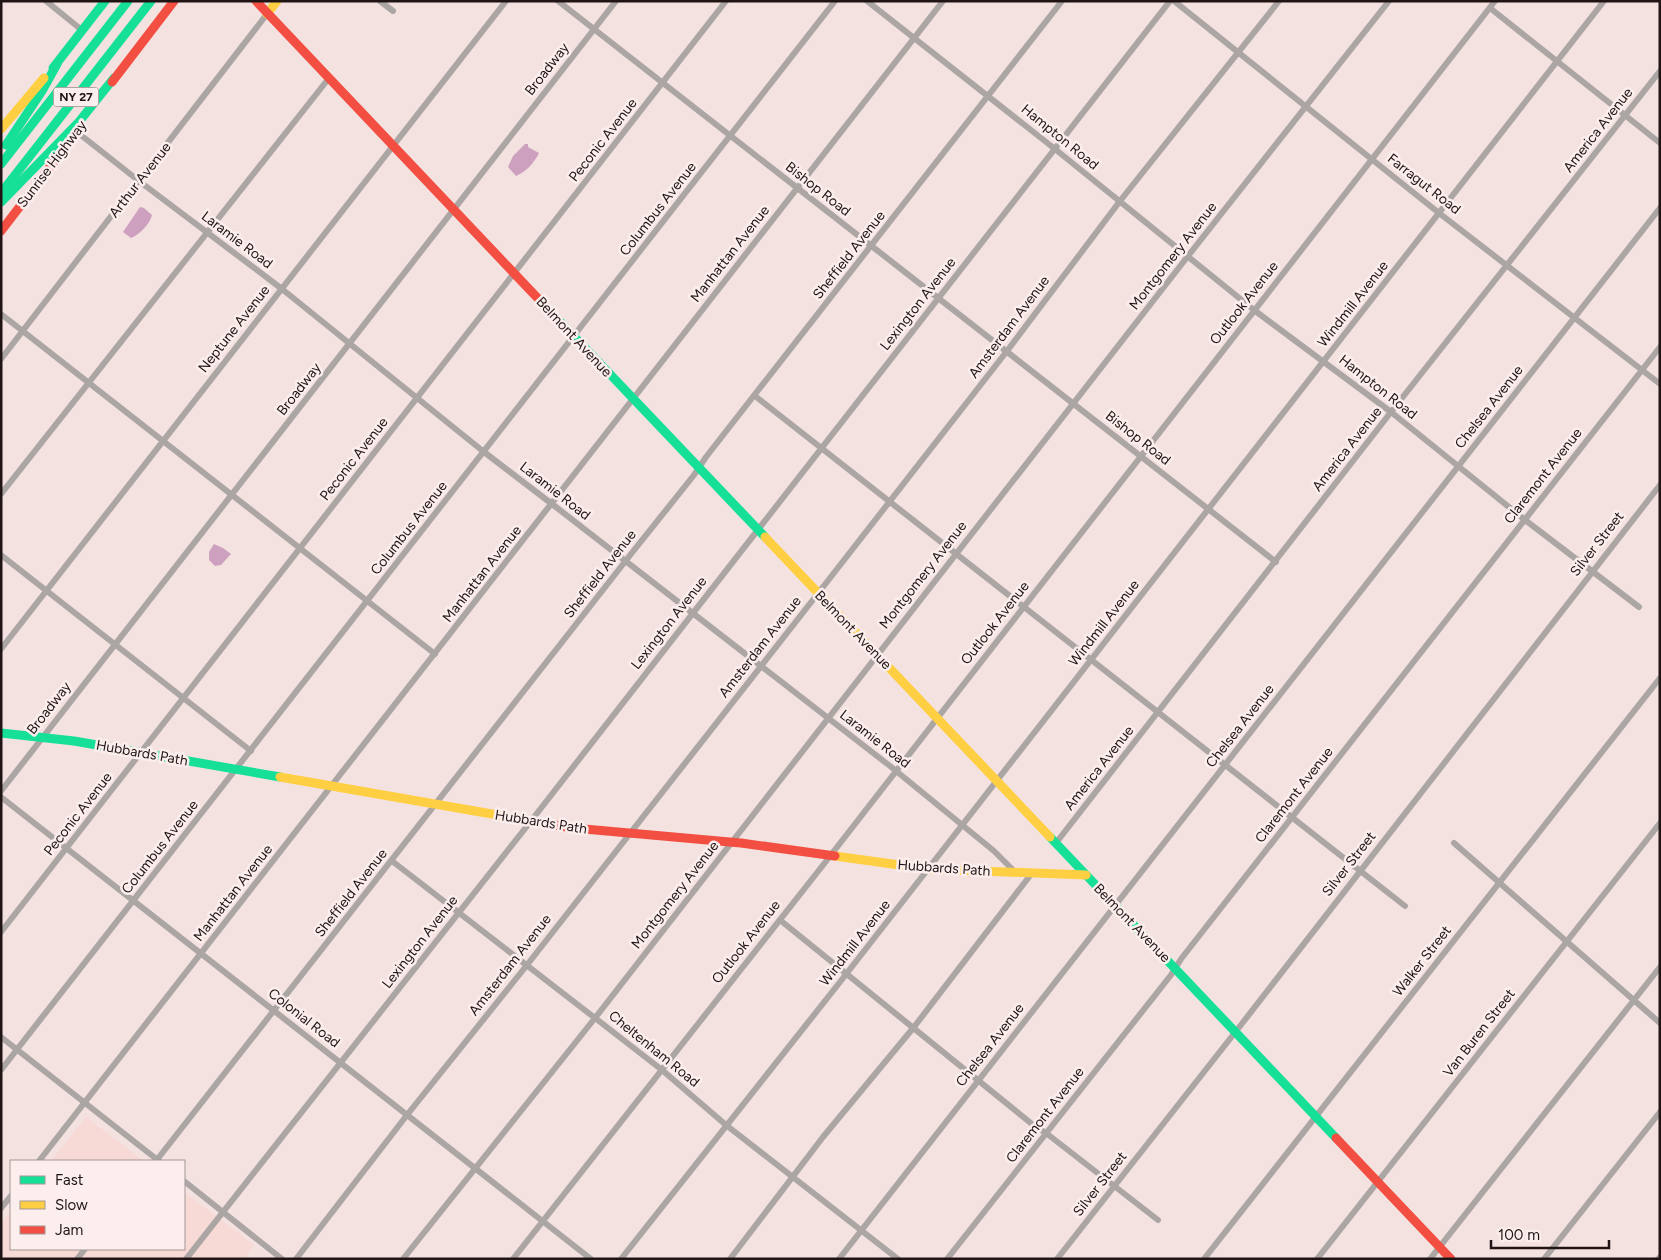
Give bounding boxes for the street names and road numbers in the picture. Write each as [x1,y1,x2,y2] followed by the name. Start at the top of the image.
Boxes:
[521,39,573,99] street label: Broadway
[1560,84,1636,176] street label: America Avenue
[54,88,98,106] road number: NY 27
[565,95,641,185] street label: Peconic Avenue
[1018,101,1102,173] street label: Hampton Road
[14,117,91,211] street label: Sunrise Highway
[105,139,175,221] street label: Arthur Avenue
[1384,150,1464,218] street label: Farragut Road
[616,158,700,259] street label: Columbus Avenue
[782,158,854,220] street label: Bishop Road
[1126,199,1220,313] street label: Montgomery Avenue
[687,202,773,306] street label: Manhattan Avenue
[809,207,889,303] street label: Sheffield Avenue
[198,208,276,272] street label: Laramie Road
[877,254,960,354] street label: Lexington Avenue
[1314,257,1392,351] street label: Windmill Avenue
[1206,258,1282,348] street label: Outlook Avenue
[965,272,1053,381] street label: Amsterdam Avenue
[195,282,274,376] street label: Neptune Avenue
[533,293,616,381] street label: Belmont Avenue
[1335,351,1421,423] street label: Hampton Road
[273,359,325,419] street label: Broadway
[1451,362,1527,452] street label: Chelsea Avenue
[1309,403,1385,495] street label: America Avenue
[1102,407,1174,469] street label: Bishop Road
[316,414,392,504] street label: Peconic Avenue
[1500,425,1586,527] street label: Claremont Avenue
[516,458,594,524] street label: Laramie Road
[367,477,451,578] street label: Columbus Avenue
[1567,508,1627,580] street label: Silver Street
[876,518,970,632] street label: Montgomery Avenue
[439,522,525,626] street label: Manhattan Avenue
[560,526,640,622] street label: Sheffield Avenue
[628,573,711,673] street label: Lexington Avenue
[1065,576,1143,670] street label: Windmill Avenue
[957,578,1033,668] street label: Outlook Avenue
[811,587,895,673] street label: Belmont Avenue
[715,593,805,701] street label: Amsterdam Avenue
[23,678,75,738] street label: Broadway
[1202,681,1278,771] street label: Chelsea Avenue
[836,706,914,772] street label: Laramie Road
[1061,722,1137,814] street label: America Avenue
[95,737,189,769] street label: Hubbards Path
[1251,744,1337,846] street label: Claremont Avenue
[40,769,116,859] street label: Peconic Avenue
[118,796,202,897] street label: Columbus Avenue
[494,806,588,838] street label: Hubbards Path
[1319,828,1379,900] street label: Silver Street
[628,838,722,952] street label: Montgomery Avenue
[190,841,276,945] street label: Manhattan Avenue
[311,845,391,941] street label: Sheffield Avenue
[897,856,991,880] street label: Hubbards Path
[1090,880,1174,966] street label: Belmont Avenue
[379,892,462,992] street label: Lexington Avenue
[816,896,894,990] street label: Windmill Avenue
[708,897,784,987] street label: Outlook Avenue
[465,911,555,1019] street label: Amsterdam Avenue
[1389,922,1455,1000] street label: Walker Street
[265,985,343,1051] street label: Colonial Road
[1439,986,1519,1080] street label: Van Buren Street
[952,1000,1028,1090] street label: Chelsea Avenue
[605,1007,703,1091] street label: Cheltenham Road
[1002,1064,1088,1166] street label: Claremont Avenue
[1070,1148,1130,1220] street label: Silver Street

